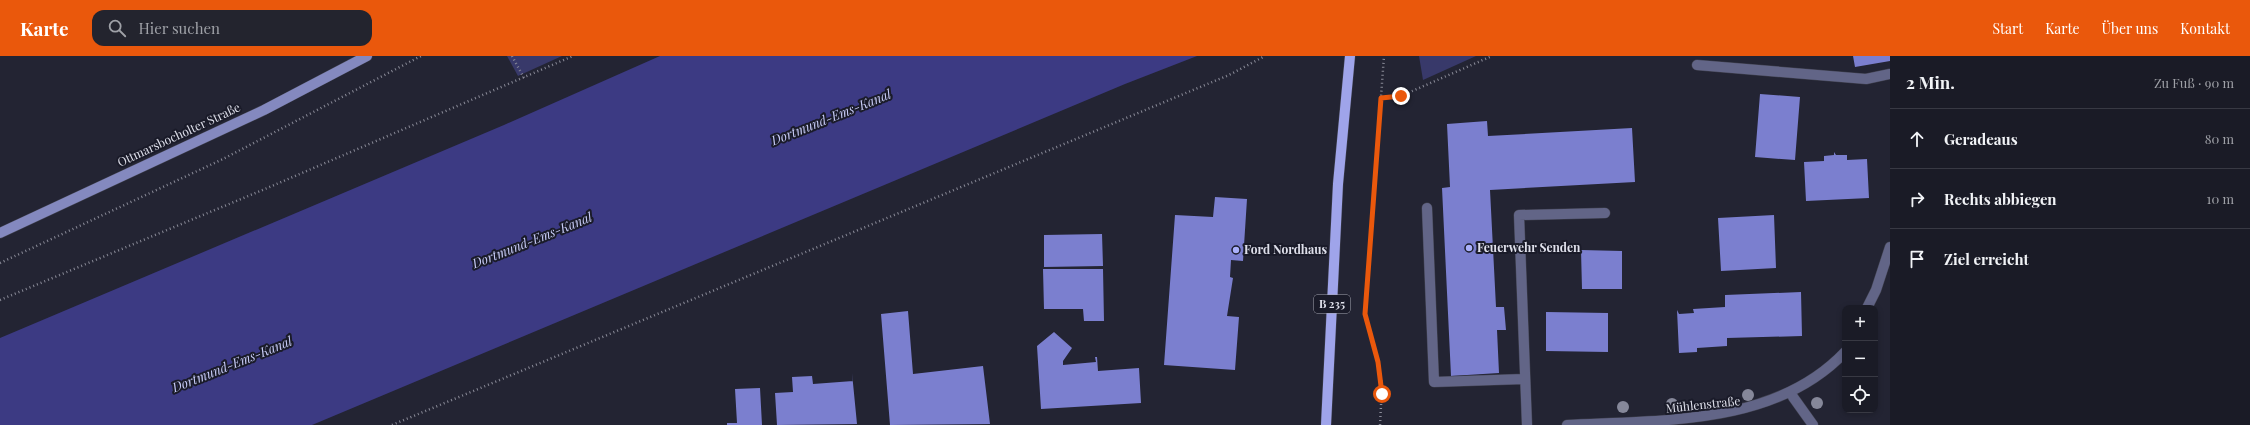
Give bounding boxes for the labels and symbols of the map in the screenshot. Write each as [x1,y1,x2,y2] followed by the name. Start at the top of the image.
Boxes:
[767,84,895,149] water label: Dortmund-Ems-Kanal
[1392,87,1410,105] route end
[115,99,243,170] street label: Ottmarsbocholter Straße
[468,207,596,272] water label: Dortmund-Ems-Kanal
[1477,239,1581,255] place label: Feuerwehr Senden
[1244,241,1328,257] place label: Ford Nordhaus
[1464,243,1474,253] marker: Feuerwehr Senden
[1231,245,1241,255] marker: Ford Nordhaus
[1314,295,1350,313] road number: B 235
[168,331,296,396] water label: Dortmund-Ems-Kanal
[1373,385,1391,403] route start
[1665,392,1741,416] street label: Mühlenstraße

